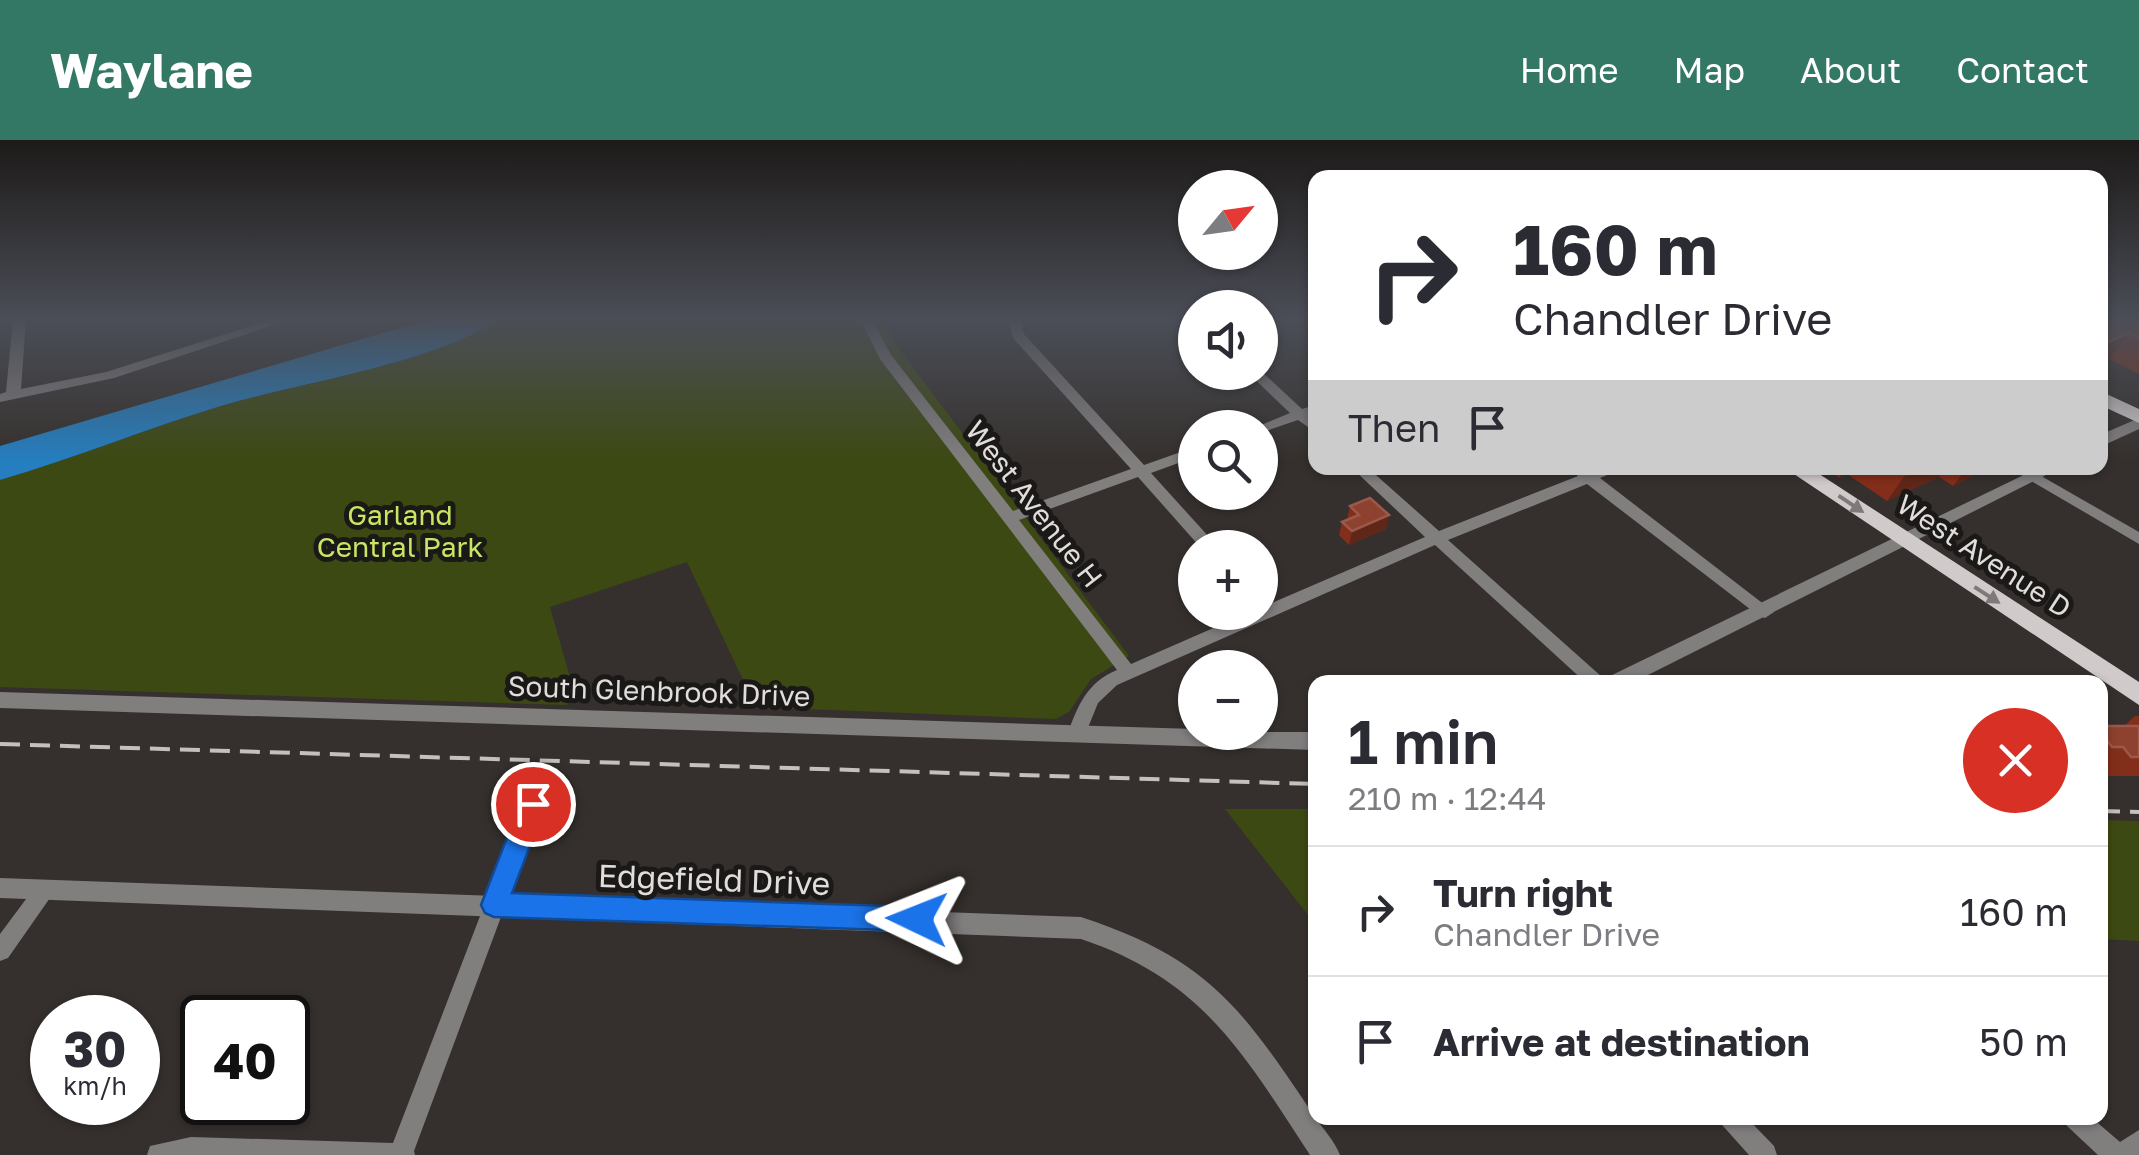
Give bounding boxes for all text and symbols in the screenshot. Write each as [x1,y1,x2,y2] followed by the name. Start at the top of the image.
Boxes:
[50,41,253,99] text: Waylane
[1520,49,1619,91] text: Home
[1674,49,1745,91] text: Map
[1800,49,1901,91] text: About
[1956,49,2089,91] text: Contact
[1178,170,1278,270] north arrow
[1178,170,1278,750] map controls
[1513,206,1718,290] text: 160 m
[1348,210,1478,340] icon: right
[1178,290,1278,390] button: sound
[1513,291,1832,345] text: Chandler Drive
[1460,400,1515,455] icon: arrive
[1348,405,1440,450] text: Then
[1178,410,1278,510] button: search
[959,414,1110,594] street label: West Avenue H
[1891,487,2077,624] street label: West Avenue D
[1837,495,1864,513] one-way arrow
[317,498,483,563] park label: Garland Central Park
[1178,530,1278,630] button: +
[1974,585,2001,603] one-way arrow
[1178,650,1278,750] button: −
[507,669,811,712] street label: South Glenbrook Drive
[1348,705,1498,777] text: 1 min
[1963,708,2068,813] button: close
[491,762,576,847] pin
[506,777,561,832] icon: arrive
[1348,779,1547,817] text: 210 m · 12:44
[597,856,831,902] street label: Edgefield Drive
[865,867,969,971] position arrow
[1433,870,1613,915] text: Turn right
[1348,884,1403,939] icon: right
[1960,889,2068,934] text: 160 m
[1433,915,1660,953] text: Chandler Drive
[180,995,310,1125] speed limit sign: 40
[1348,1014,1403,1069] icon: arrive
[63,1018,126,1078] text: 30
[1433,1019,1810,1064] text: Arrive at destination
[1979,1019,2068,1064] text: 50 m
[63,1070,127,1101] text: km/h

